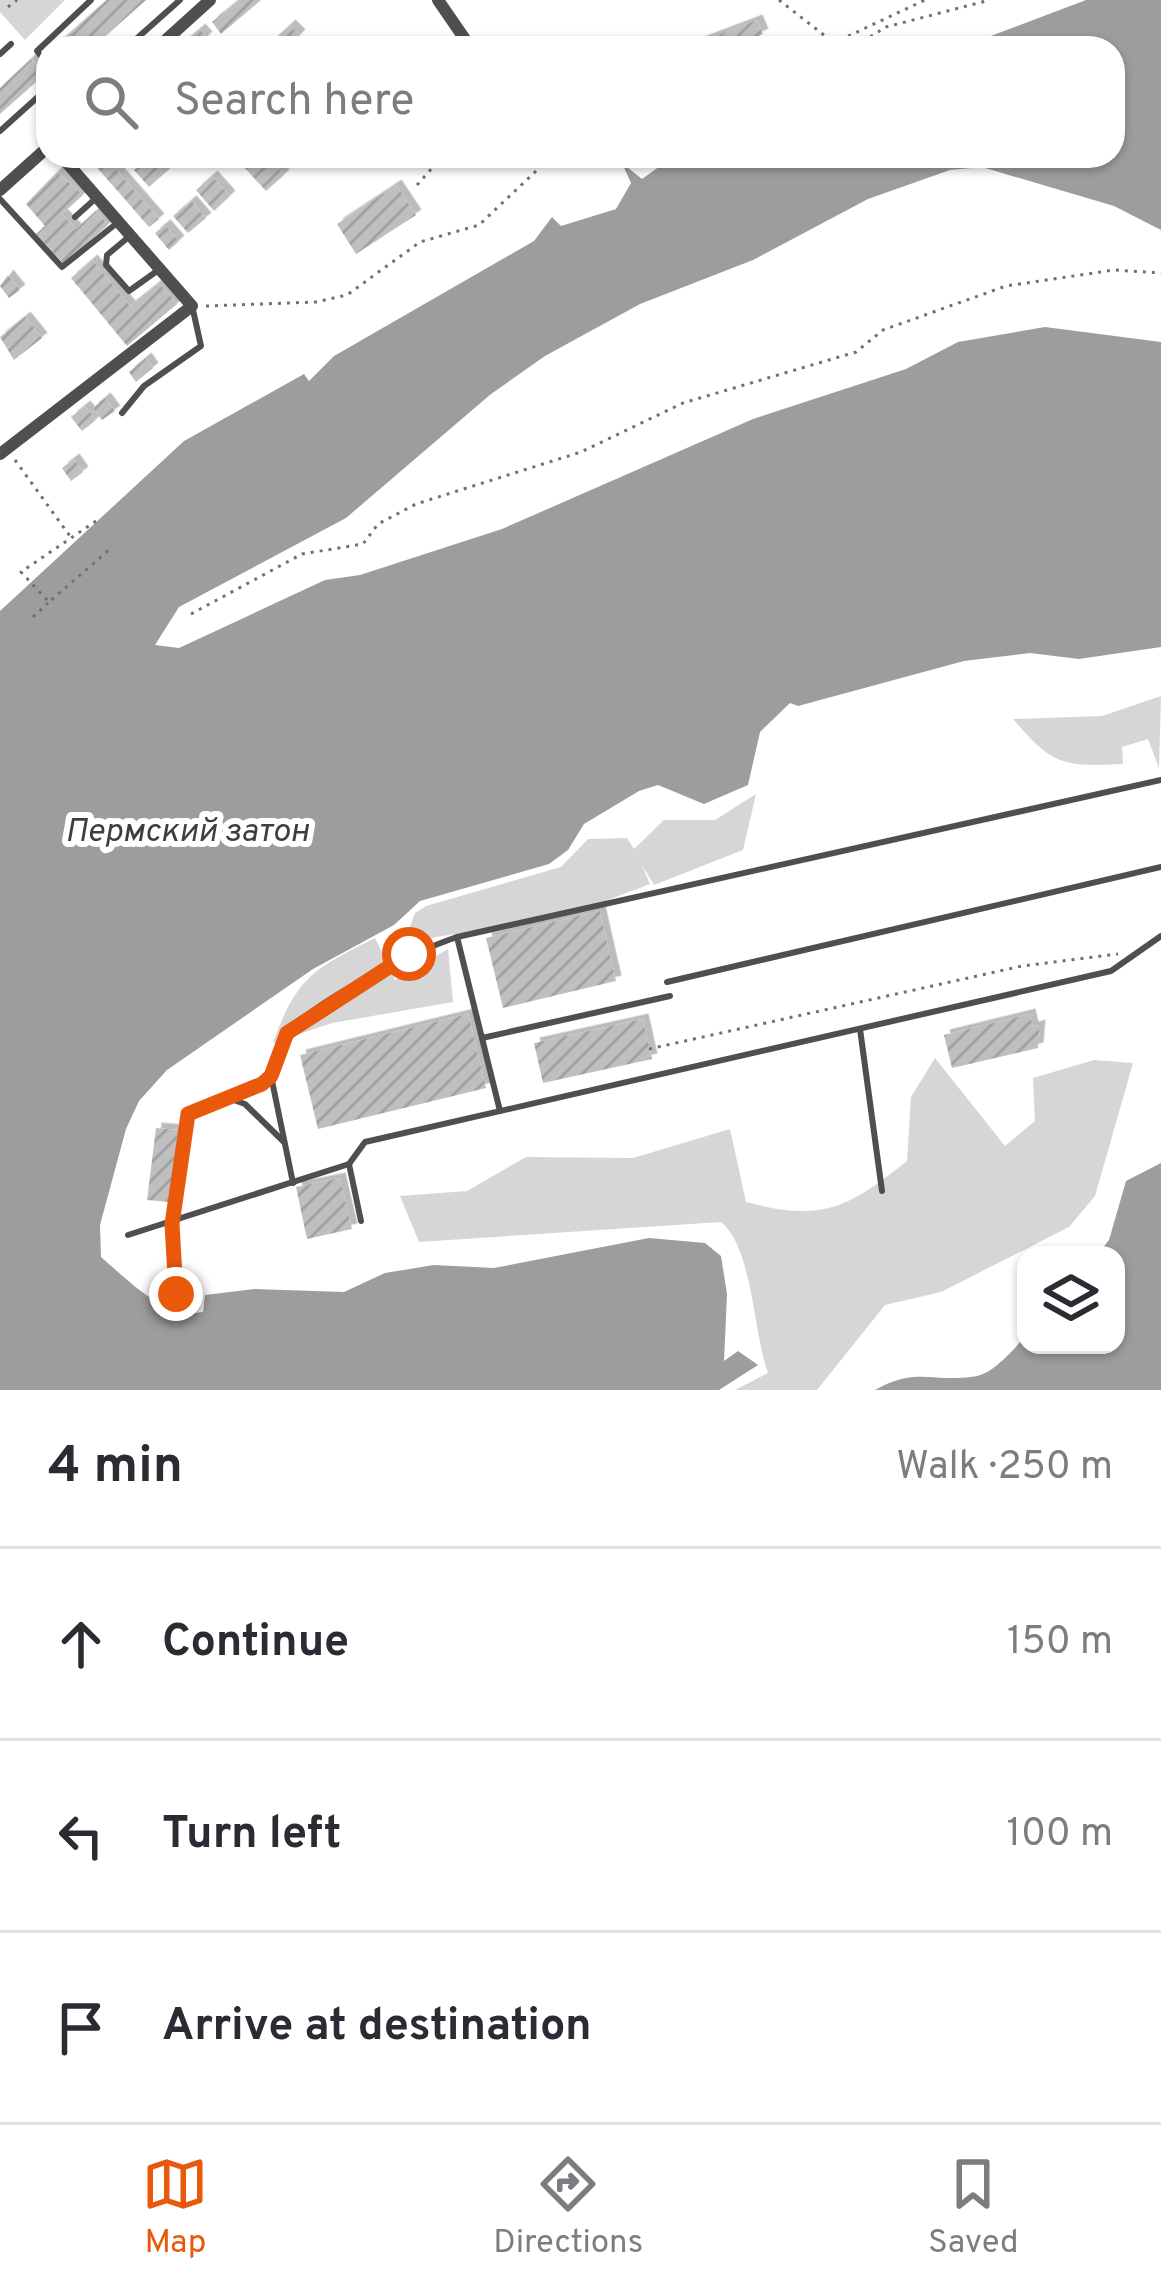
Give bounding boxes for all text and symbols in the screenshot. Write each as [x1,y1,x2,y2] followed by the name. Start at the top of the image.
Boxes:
[36,36,1125,168] search box
[78,69,144,135] icon: search
[174,74,414,131] text: Search here
[65,812,310,854] water label: Пермский затон
[382,927,436,981] route start
[1017,1246,1125,1354] map controls
[1017,1246,1125,1354] button: layers
[149,1267,203,1321] route end
[48,1436,183,1501] text: 4 min
[896,1444,1113,1493] text: Walk · 250 m
[48,1611,114,1677] icon: ahead
[162,1615,349,1672] text: Continue
[1007,1619,1113,1668] text: 150 m
[48,1803,114,1869] icon: left
[162,1807,341,1864] text: Turn left
[1006,1811,1113,1860] text: 100 m
[48,1995,114,2061] icon: arrive
[162,1999,592,2056] text: Arrive at destination
[142,2151,208,2265] tab: Map
[493,2151,643,2265] tab: Directions
[928,2151,1019,2265] tab: Saved

